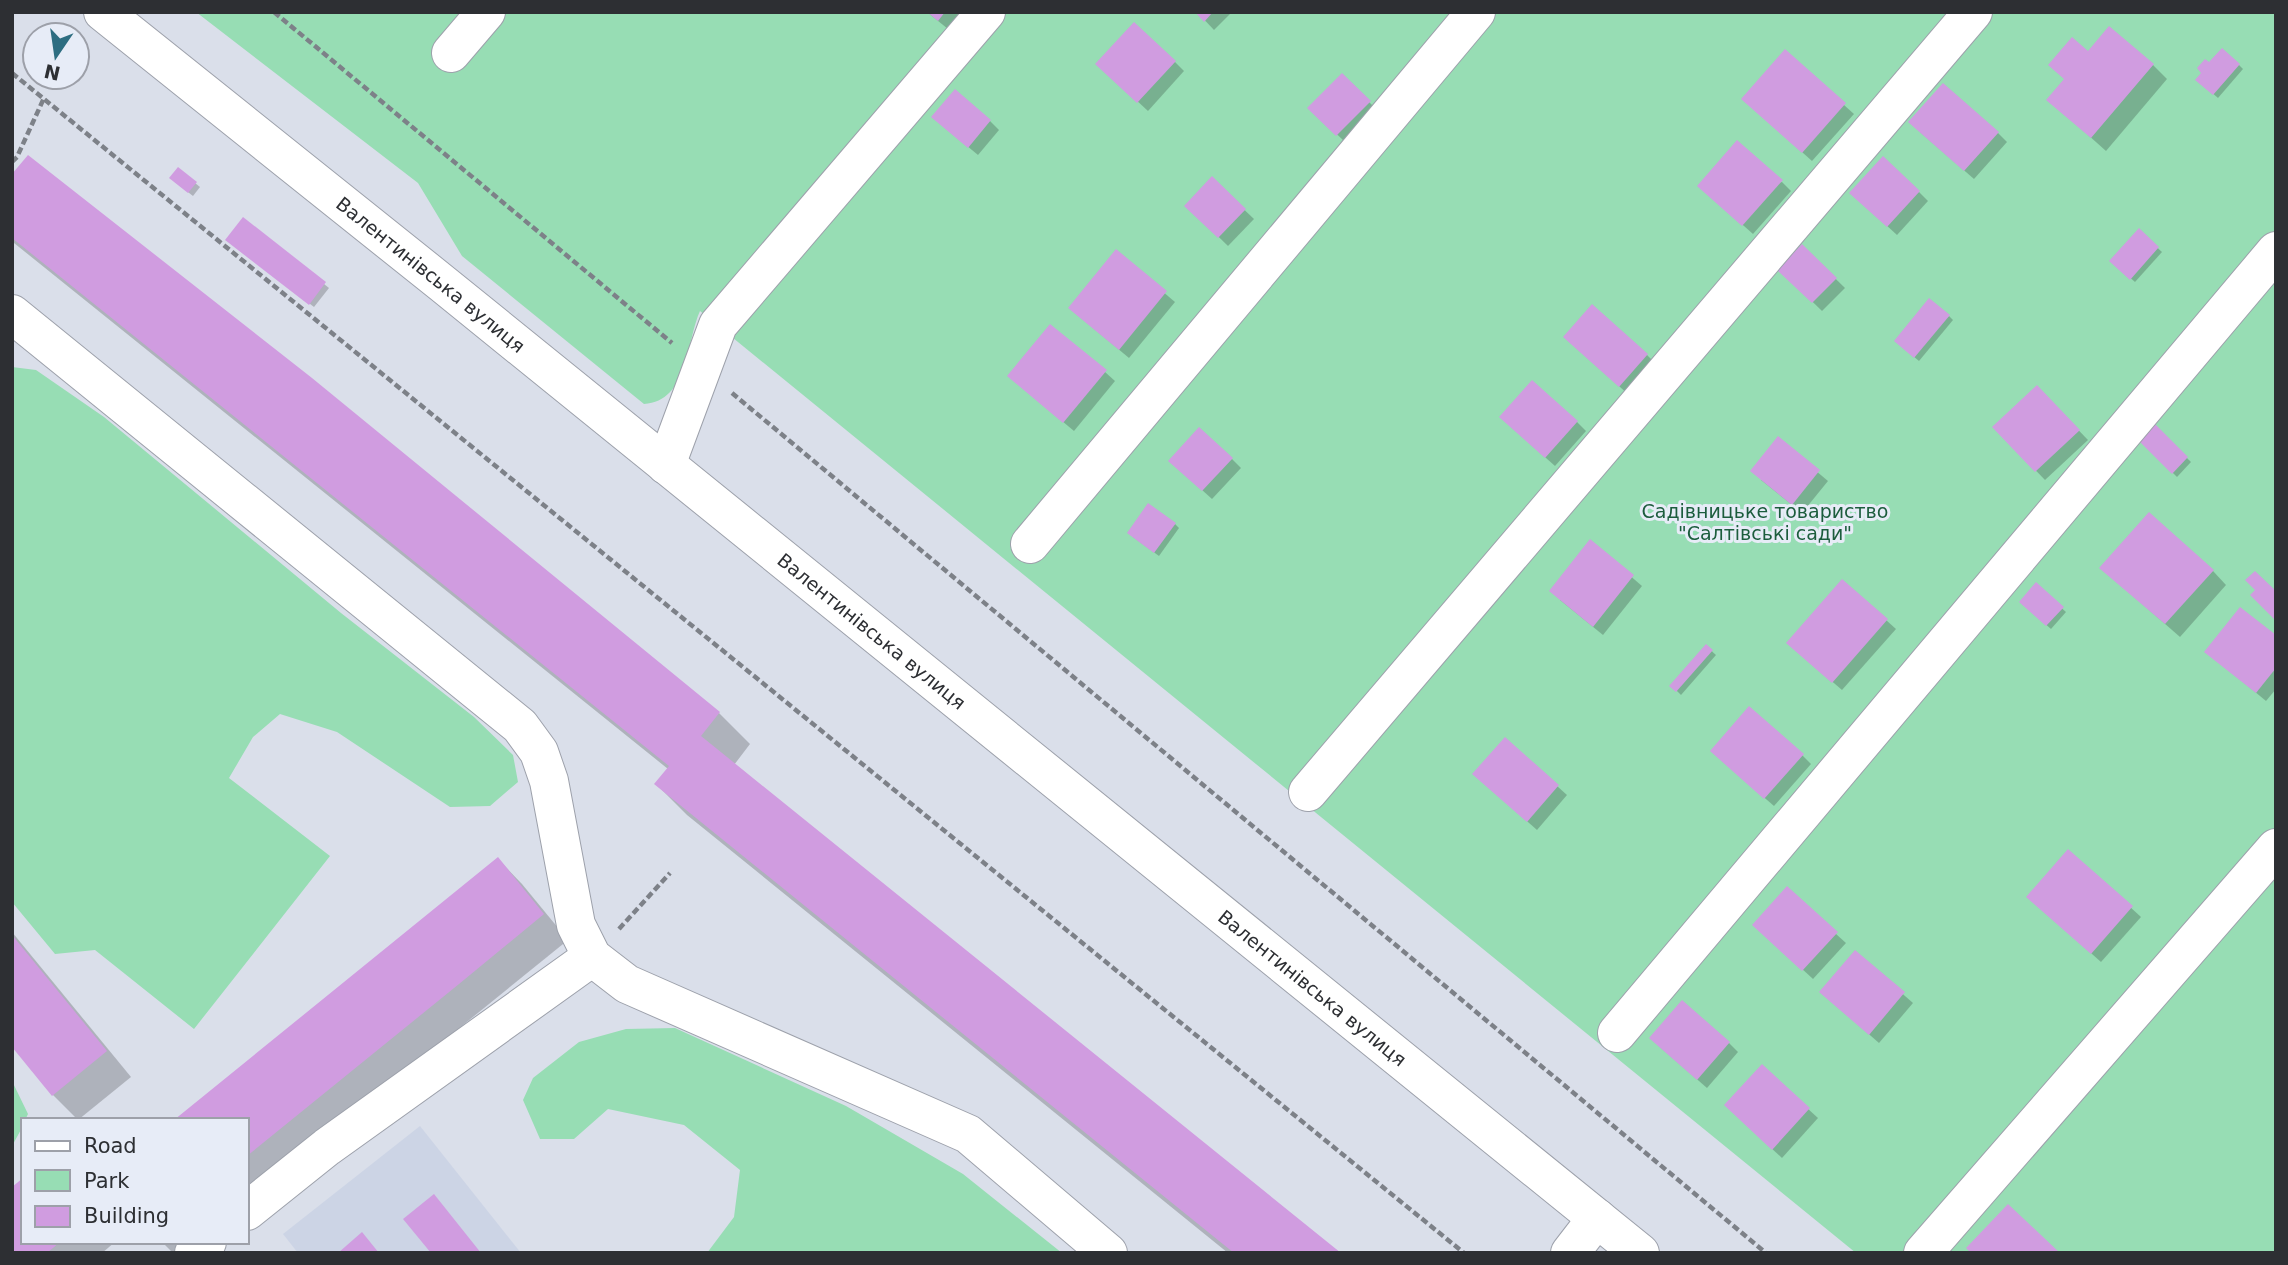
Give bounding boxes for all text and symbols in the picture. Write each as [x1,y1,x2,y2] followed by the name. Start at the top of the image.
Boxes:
[21,21,91,91] north arrow
[42,60,62,85] text: N
[332,192,529,357] street label: Валентинівська вулиця
[1642,500,1888,544] park label: Садівницьке товариство "Салтівські сади"
[773,548,970,714] street label: Валентинівська вулиця
[1214,905,1411,1070] street label: Валентинівська вулиця
[21,1118,248,1244] legend
[84,1134,137,1158] text: Road
[84,1169,130,1193] text: Park
[84,1204,169,1228] text: Building

